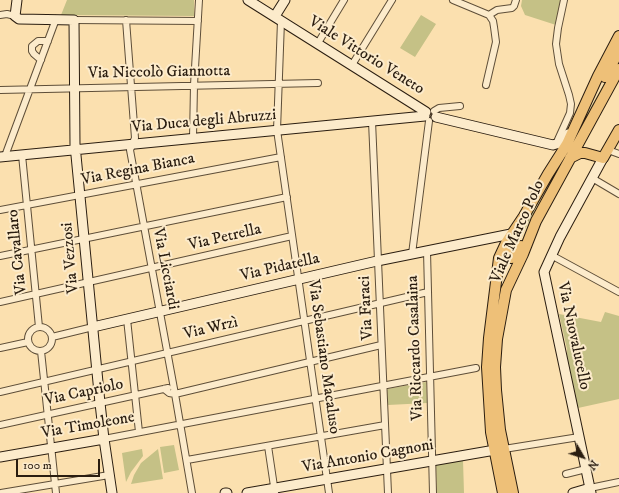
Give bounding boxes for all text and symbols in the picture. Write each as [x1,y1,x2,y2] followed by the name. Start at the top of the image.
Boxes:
[305,13,427,99] street label: Viale Vittorio Veneto
[88,62,230,84] street label: Via Niccolò Giannotta
[131,106,277,138] street label: Via Duca degli Abruzzi
[80,150,196,190] street label: Via Regina Bianca
[487,178,549,286] street label: Viale Marco Polo
[4,208,32,296] street label: Via Cavallaro
[187,220,263,256] street label: Via Petrella
[58,222,84,294] street label: Via Vezzosi
[148,227,182,311] street label: Via Licciardi
[239,250,321,286] street label: Via Pidatella
[356,275,378,341] street label: Via Faraci
[404,275,428,421] street label: Via Riccardo Casalaina
[303,279,343,435] street label: Via Sebastiano Macaluso
[552,280,594,392] street label: Via Nuovalucello
[182,313,240,345] street label: Via Wrzì
[43,375,125,411] street label: Via Capriolo
[40,408,136,444] street label: Via Timoleone
[301,436,435,478] street label: Via Antonio Cagnoni
[563,437,603,477] north arrow
[18,451,102,477] scale bar
[584,457,601,472] text: N
[23,458,52,473] text: 100 m

